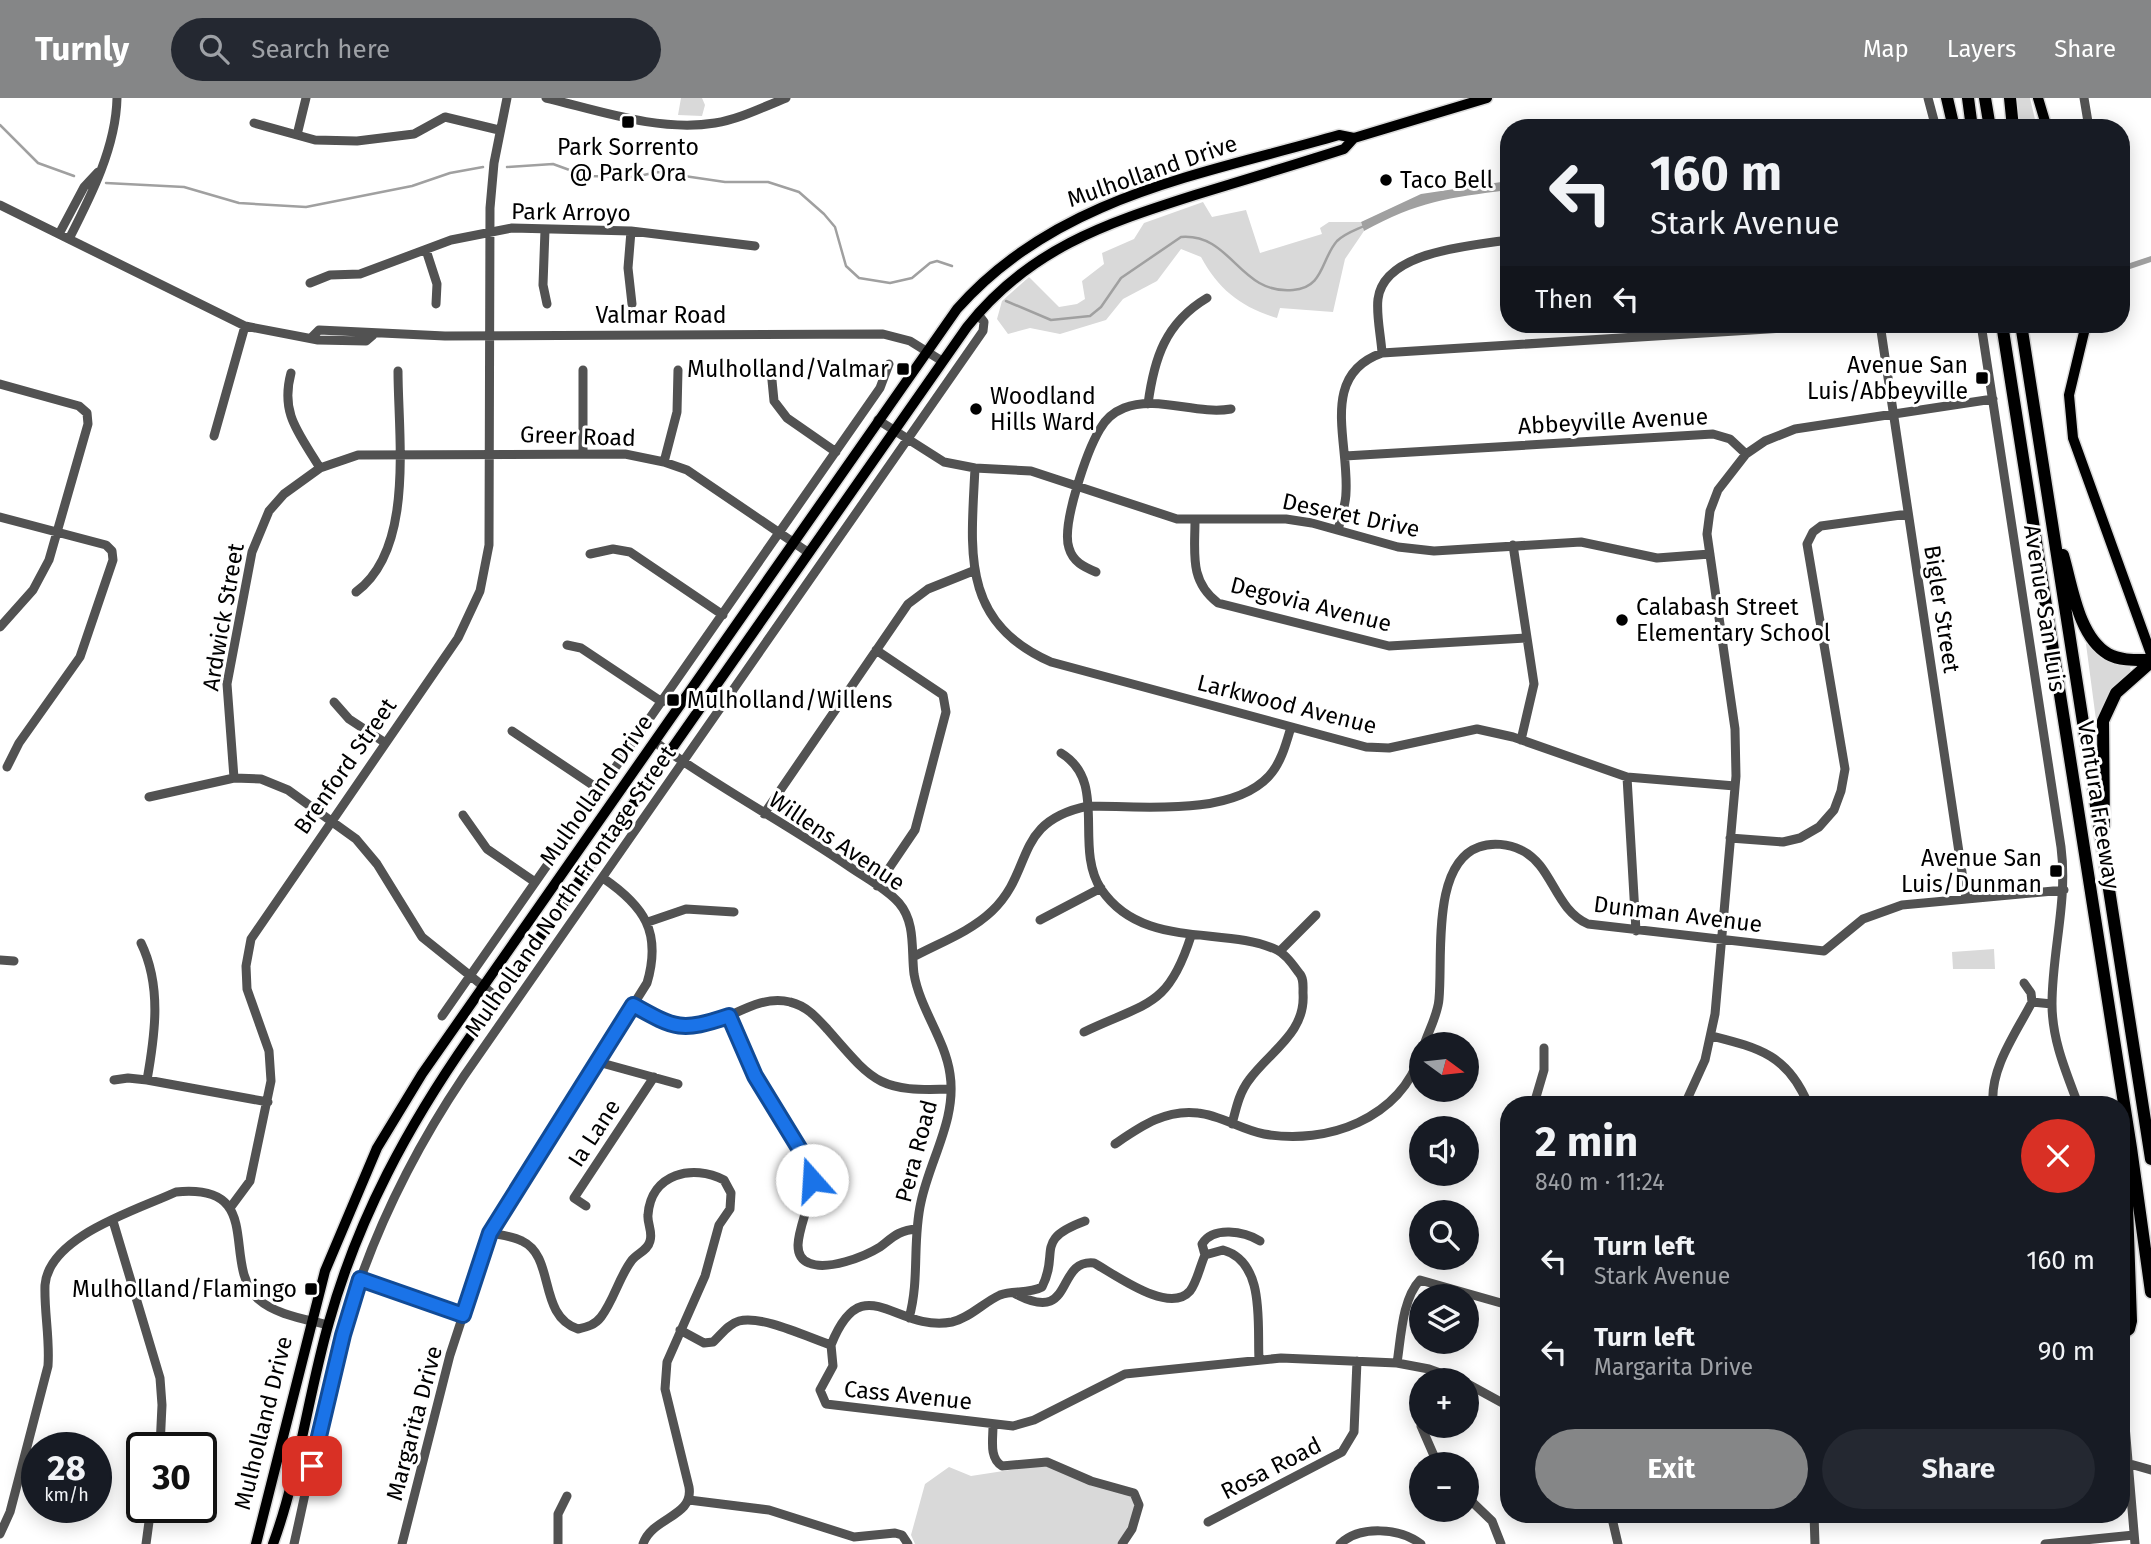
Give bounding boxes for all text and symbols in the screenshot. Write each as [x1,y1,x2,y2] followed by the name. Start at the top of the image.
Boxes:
[171,18,661,81] search box
[35,29,129,69] text: Turnly
[195,30,233,68] icon: search
[251,34,390,65] text: Search here
[1863,35,1909,63] text: Map
[1947,35,2016,63] text: Layers
[2054,35,2116,63] text: Share
[620,114,636,130] marker: Park Sorrento @ Park Ora
[1063,129,1241,213] street label: Mulholland Drive
[557,133,699,187] place label: Park Sorrento @ Park Ora
[1650,144,1782,203] text: 160 m
[1535,147,1626,238] icon: left
[1400,166,1494,194] place label: Taco Bell
[1378,172,1394,188] marker: Taco Bell
[511,197,631,227] street label: Park Arroyo
[1650,204,1840,242] text: Stark Avenue
[1607,280,1645,318] icon: left
[1535,284,1593,315] text: Then
[595,301,727,329] street label: Valmar Road
[1807,351,1968,405] place label: Avenue San Luis/Abbeyville
[687,355,889,383] place label: Mulholland/Valmar
[895,361,911,377] marker: Mulholland/Valmar
[1974,370,1990,386] marker: Avenue San Luis/Abbeyville
[990,382,1096,436] place label: Woodland Hills Ward
[968,401,984,417] marker: Woodland Hills Ward
[1517,402,1709,440] street label: Abbeyville Avenue
[520,420,636,452] street label: Greer Road
[1280,487,1422,543] street label: Deseret Drive
[2018,522,2072,694] street label: Avenue San Luis
[196,540,250,693] street label: Ardwick Street
[1918,543,1966,676] street label: Bigler Street
[1228,570,1394,638] street label: Degovia Avenue
[1636,593,1831,647] place label: Calabash Street Elementary School
[1614,612,1630,628] marker: Calabash Street Elementary School
[1194,668,1380,740] street label: Larkwood Avenue
[687,686,893,714] place label: Mulholland/Willens
[288,692,403,839] street label: Brenford Street
[665,692,681,708] marker: Mulholland/Willens
[533,709,659,871] street label: Mulholland Drive
[2072,719,2126,892] street label: Ventura Freeway
[459,740,682,1042] street label: Mulholland North Frontage Street
[764,785,910,897] street label: Willens Avenue
[1901,844,2042,898] place label: Avenue San Luis/Dunman
[2048,863,2064,879] marker: Avenue San Luis/Dunman
[1592,890,1764,938] street label: Dunman Avenue
[1409,1032,1479,1102] north arrow
[1409,1032,1479,1522] map controls
[562,1094,626,1172] street label: Ia Lane
[889,1097,943,1205] street label: Pera Road
[1409,1116,1479,1186] button: sound
[1535,1117,1638,1167] text: 2 min
[2021,1119,2095,1193] button: close
[775,1143,849,1217] position arrow
[1535,1168,1664,1196] text: 840 m · 11:24
[1409,1200,1479,1270] button: search
[1594,1231,1695,1262] text: Turn left
[1535,1242,1573,1280] icon: left
[2026,1245,2095,1276] text: 160 m
[1594,1262,1730,1290] text: Stark Avenue
[72,1275,297,1303] place label: Mulholland/Flamingo
[303,1281,319,1297] marker: Mulholland/Flamingo
[1409,1284,1479,1354] button: layers
[1594,1322,1695,1353] text: Turn left
[228,1333,298,1513] street label: Mulholland Drive
[1535,1333,1573,1371] icon: left
[2038,1336,2095,1367] text: 90 m
[380,1343,448,1503] street label: Margarita Drive
[1594,1353,1753,1381] text: Margarita Drive
[1409,1368,1479,1438] button: +
[843,1374,973,1416] street label: Cass Avenue
[1535,1429,1808,1509] button: Exit
[1822,1429,2095,1509] button: Share
[1216,1431,1326,1505] street label: Rosa Road
[126,1432,217,1523] speed limit sign: 30
[282,1436,342,1496] pin
[47,1447,86,1489] text: 28
[293,1447,331,1485] icon: arrive
[1409,1452,1479,1522] button: −
[44,1484,89,1506] text: km/h

